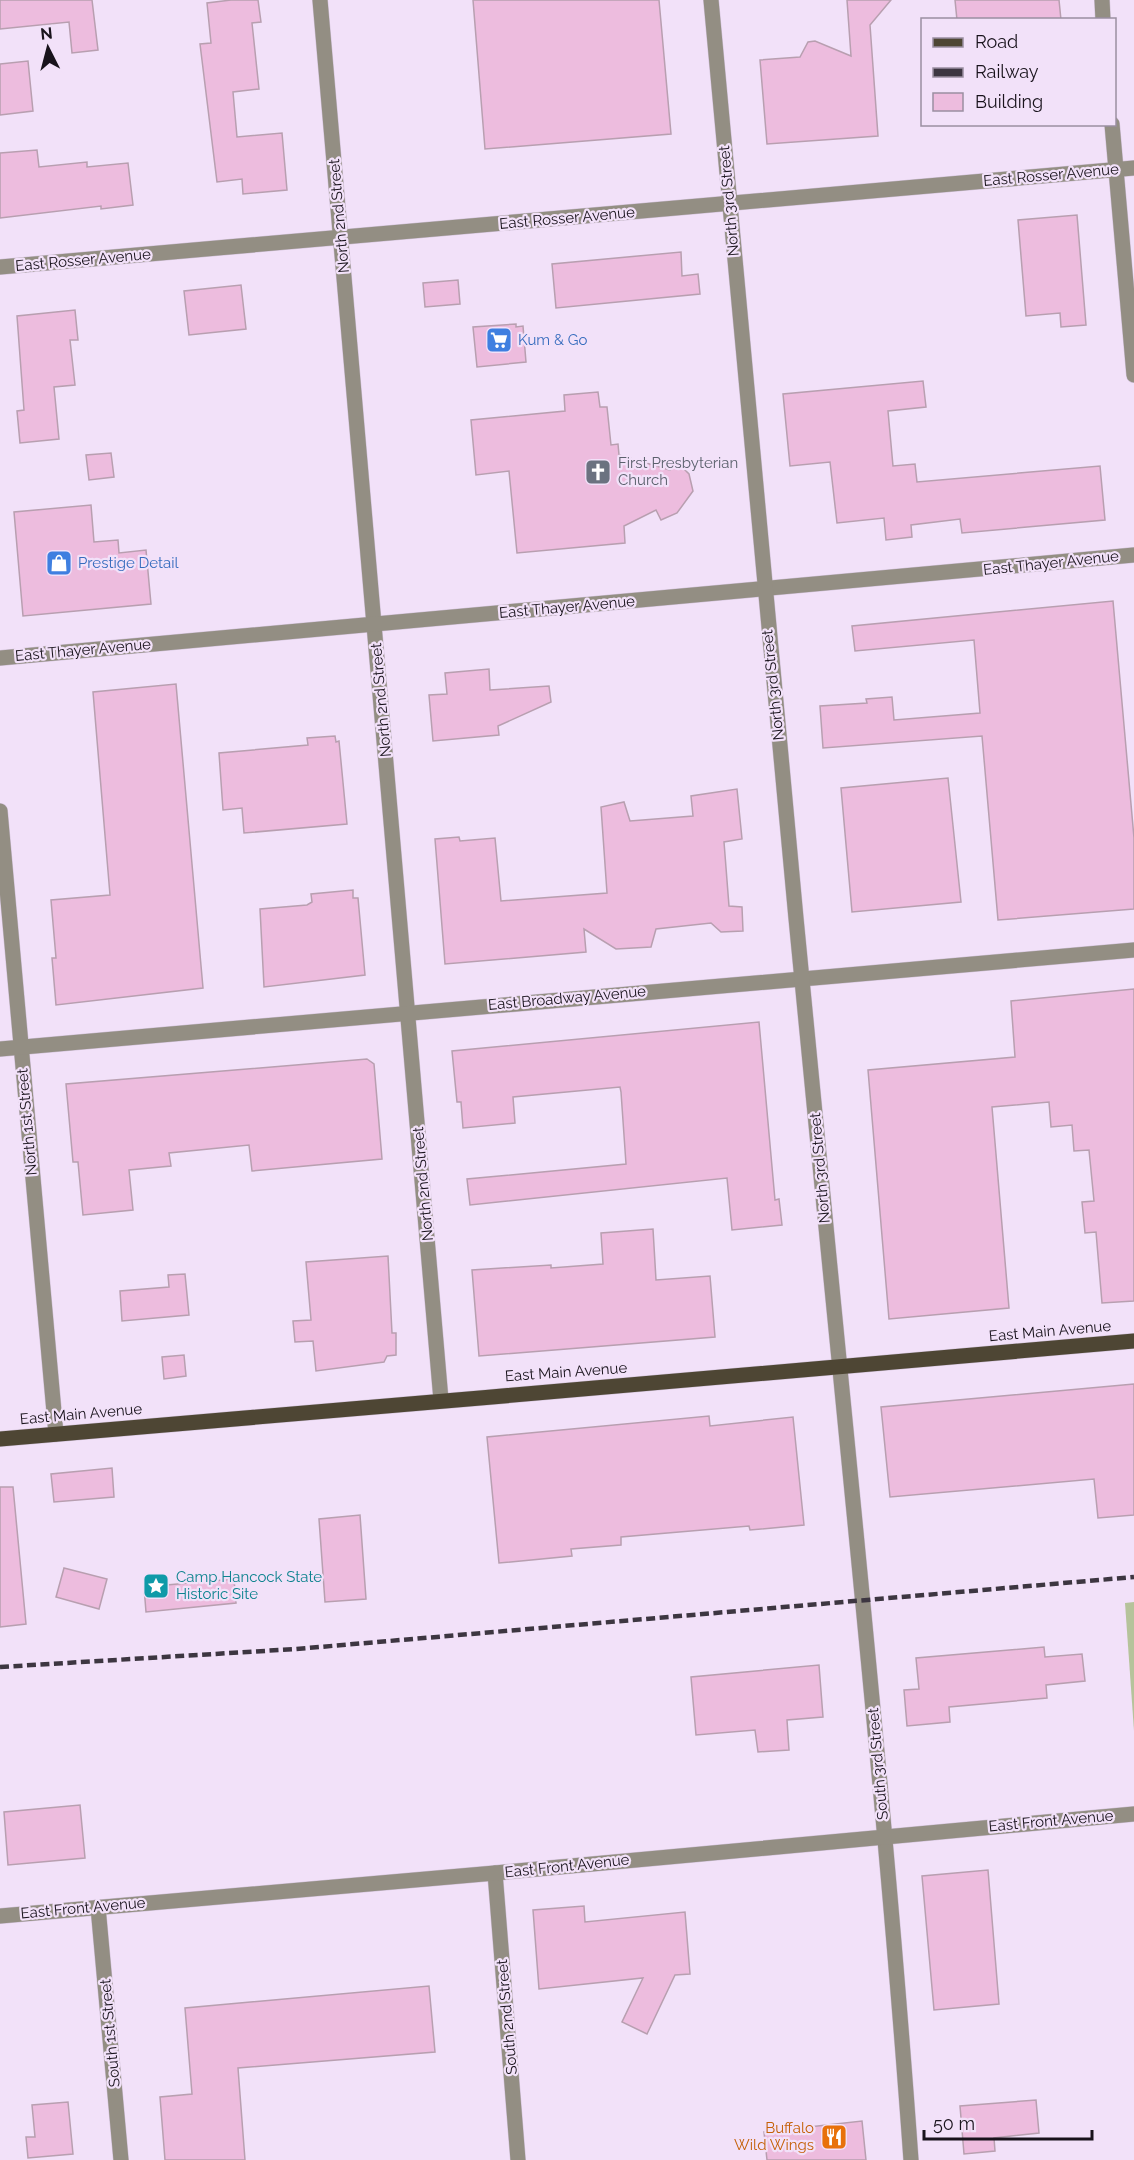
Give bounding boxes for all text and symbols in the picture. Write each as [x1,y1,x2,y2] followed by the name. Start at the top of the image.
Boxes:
[18,18,78,78] north arrow
[921,18,1116,126] legend
[39,23,54,44] text: N
[975,31,1018,52] text: Road
[975,61,1039,82] text: Railway
[975,91,1043,112] text: Building
[715,145,743,257] street label: North 3rd Street
[325,158,353,274] street label: North 2nd Street
[982,160,1120,190] street label: East Rosser Avenue
[498,203,636,233] street label: East Rosser Avenue
[14,245,152,275] street label: East Rosser Avenue
[484,325,514,355] supermarket icon: Kum & Go
[518,331,587,349] place label: Kum & Go
[618,454,738,489] place label: First Presbyterian Church
[583,457,613,487] church icon: First Presbyterian Church
[982,547,1120,579] street label: East Thayer Avenue
[44,548,74,578] shop icon: Prestige Detail
[78,554,180,572] place label: Prestige Detail
[498,592,636,622] street label: East Thayer Avenue
[758,629,788,741] street label: North 3rd Street
[14,635,152,665] street label: East Thayer Avenue
[367,642,395,758] street label: North 2nd Street
[487,982,647,1014] street label: East Broadway Avenue
[13,1068,41,1176] street label: North 1st Street
[806,1112,834,1224] street label: North 3rd Street
[409,1126,437,1242] street label: North 2nd Street
[988,1317,1112,1345] street label: East Main Avenue
[504,1359,628,1385] street label: East Main Avenue
[19,1400,143,1428] street label: East Main Avenue
[176,1568,322,1603] place label: Camp Hancock State Historic Site
[141,1571,171,1601] place icon: Camp Hancock State Historic Site
[864,1707,892,1821] street label: South 3rd Street
[988,1807,1114,1835] street label: East Front Avenue
[504,1850,630,1881] street label: East Front Avenue
[20,1894,146,1922] street label: East Front Avenue
[493,1959,521,2075] street label: South 2nd Street
[96,1978,124,2088] street label: South 1st Street
[924,2103,1092,2141] scale bar
[933,2113,975,2134] text: 50 m
[734,2119,814,2154] place label: Buffalo Wild Wings
[819,2122,849,2152] restaurant icon: Buffalo Wild Wings

